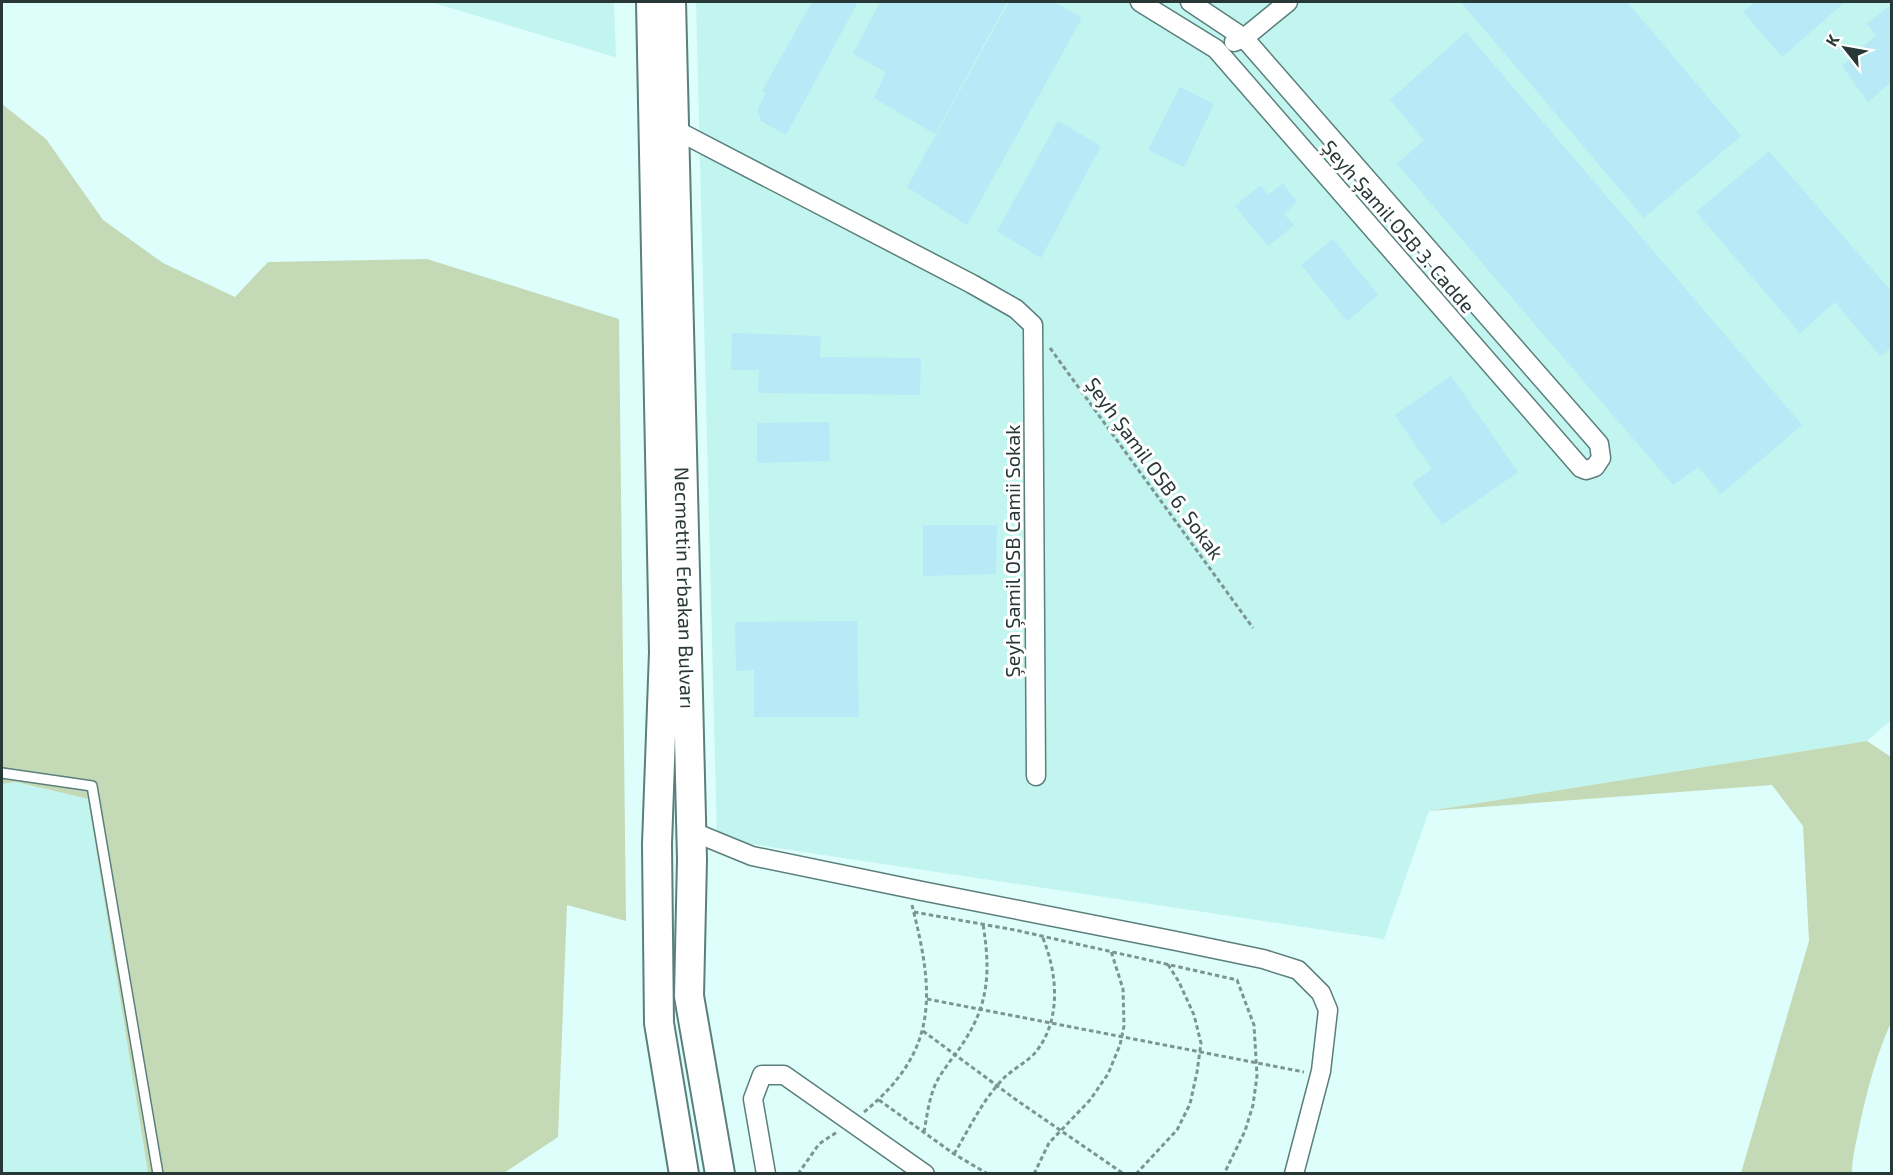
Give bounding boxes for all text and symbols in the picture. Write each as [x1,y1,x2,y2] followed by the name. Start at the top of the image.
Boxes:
[1815,18,1875,78] north arrow
[1821,30,1843,49] text: K
[1317,135,1480,318] street label: Şeyh Şamil OSB 3. Cadde
[1080,372,1229,564] street label: Şeyh Şamil OSB 6. Sokak
[1000,425,1025,677] street label: Şeyh Şamil OSB Camii Sokak
[670,467,700,709] street label: Necmettin Erbakan Bulvarı

